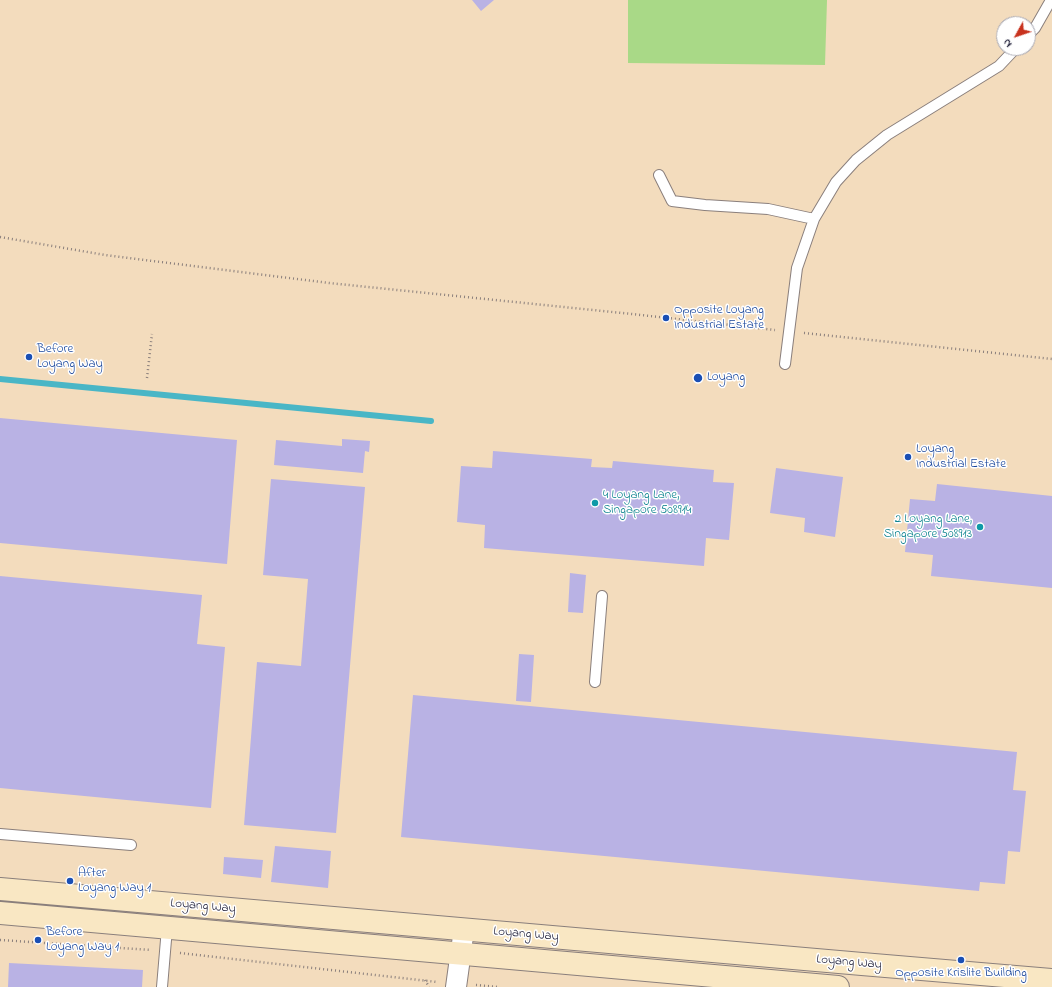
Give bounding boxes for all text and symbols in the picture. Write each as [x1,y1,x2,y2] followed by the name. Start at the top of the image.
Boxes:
[996,16,1036,56] north arrow
[999,35,1016,51] text: N
[674,303,764,334] place label: Opposite Loyang Industrial Estate
[661,313,671,323] marker: Opposite Loyang Industrial Estate
[37,342,103,373] place label: Before Loyang Way
[24,352,34,362] marker: Before Loyang Way
[707,370,745,386] place label: Loyang
[692,372,704,384] marker: Loyang
[916,442,1006,473] place label: Loyang Industrial Estate
[903,452,913,462] marker: Loyang Industrial Estate
[603,488,691,519] place label: 4 Loyang Lane, Singapore 508914
[590,498,600,508] marker: 4 Loyang Lane, Singapore 508914
[884,512,972,543] place label: 2 Loyang Lane, Singapore 508913
[975,522,985,532] marker: 2 Loyang Lane, Singapore 508913
[78,866,151,897] place label: After Loyang Way 1
[65,876,75,886] marker: After Loyang Way 1
[170,896,236,918] street label: Loyang Way
[493,924,559,946] street label: Loyang Way
[46,925,119,956] place label: Before Loyang Way 1
[33,935,43,945] marker: Before Loyang Way 1
[816,952,882,974] street label: Loyang Way
[956,955,966,965] marker: Opposite Krislite Building
[895,966,1027,982] place label: Opposite Krislite Building

